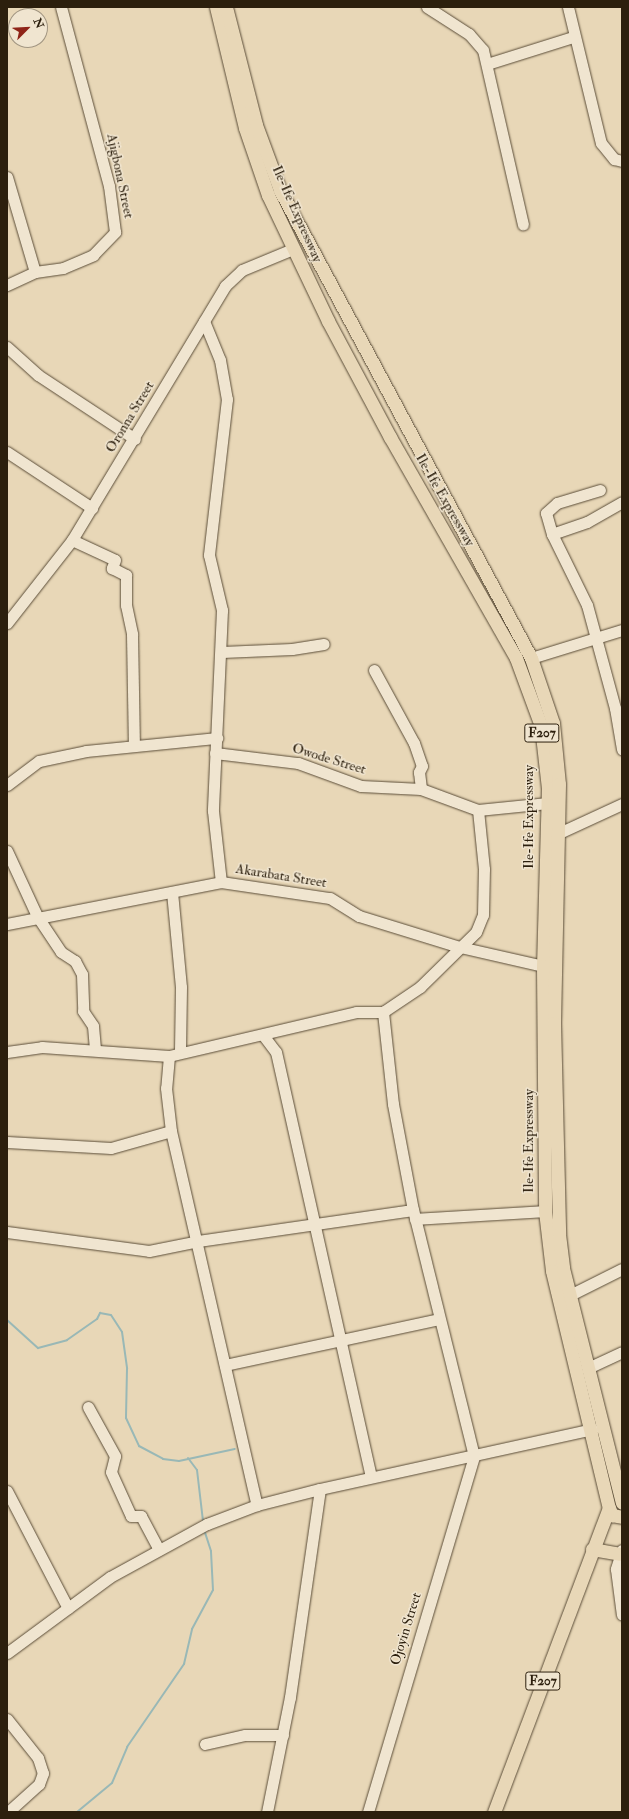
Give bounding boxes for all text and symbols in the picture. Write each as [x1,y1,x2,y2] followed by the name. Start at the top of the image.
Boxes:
[8,8,48,48] north arrow
[31,16,46,30] text: N
[103,132,137,220] street label: Ajigbona Street
[268,163,326,265] street label: Ile-Ife Expressway
[102,378,158,456] street label: Oronna Street
[412,451,478,549] street label: Ile-Ife Expressway
[524,722,560,744] road number: F207
[290,740,368,778] street label: Owode Street
[521,765,537,869] street label: Ile-Ife Expressway
[234,861,328,891] street label: Akarabata Street
[521,1089,537,1193] street label: Ile-Ife Expressway
[387,1591,425,1667] street label: Ojoyin Street
[525,1670,561,1692] road number: F207

